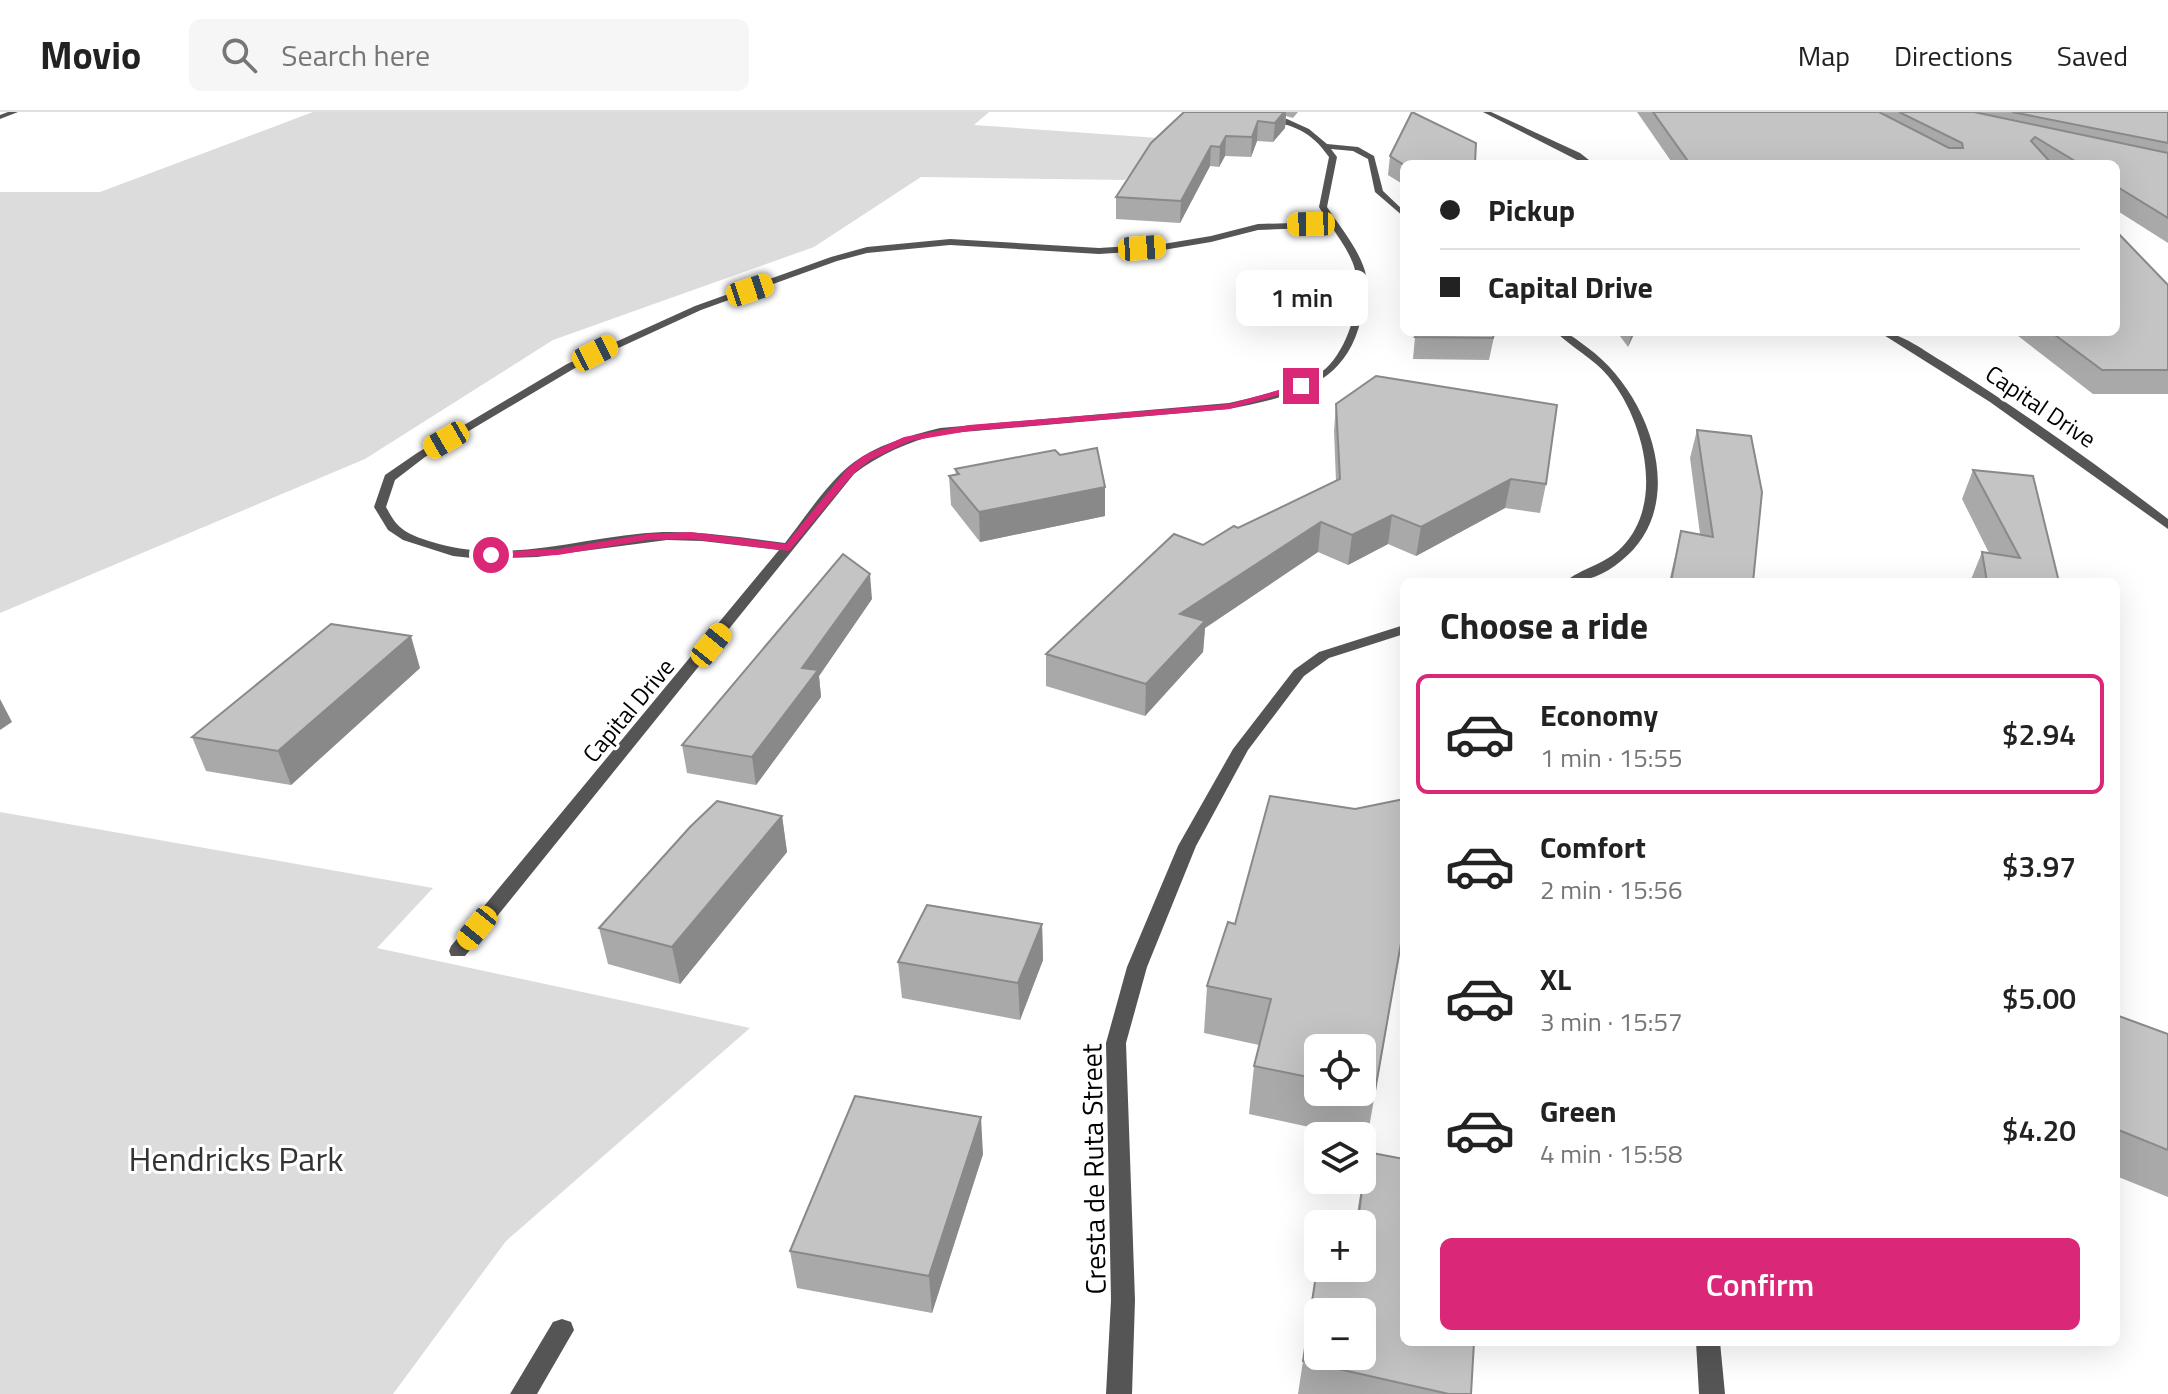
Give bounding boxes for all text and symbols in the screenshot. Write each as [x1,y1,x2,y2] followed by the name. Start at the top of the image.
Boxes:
[189,19,749,91] search box
[40,26,141,84] text: Movio
[281,32,430,78] text: Search here
[217,33,261,77] icon: search
[1798,34,1850,77] text: Map
[1894,34,2013,77] text: Directions
[2057,34,2128,77] text: Saved
[1488,187,1575,233] text: Pickup
[1287,212,1335,236] car
[1117,234,1167,262] car
[1488,264,1653,310] text: Capital Drive
[1235,270,1367,326] callout: 1 min
[723,271,777,309] car
[1271,278,1333,317] text: 1 min
[568,331,622,375] car
[1978,356,2104,456] street label: Capital Drive
[1283,368,1319,404] route end
[419,418,473,462] car
[473,537,509,573] route start
[1440,598,1648,653] text: Choose a ride
[687,619,735,671] car
[573,650,683,770] street label: Capital Drive
[1540,692,1658,738] text: Economy
[1444,698,1516,770] icon: car
[2002,711,2076,757] text: $2.94
[1540,738,1683,777] text: 1 min · 15:55
[1540,824,1646,870] text: Comfort
[1444,830,1516,902] icon: car
[2002,843,2076,889] text: $3.97
[1540,870,1683,909] text: 2 min · 15:56
[453,902,501,954] car
[1540,956,1571,1002] text: XL
[1444,962,1516,1034] icon: car
[2002,975,2076,1021] text: $5.00
[1540,1002,1683,1041] text: 3 min · 15:57
[1304,1034,1376,1370] map controls
[1304,1034,1376,1106] button: locate
[1069,1043,1117,1295] street label: Cresta de Ruta Street
[1540,1088,1617,1134] text: Green
[1444,1094,1516,1166] icon: car
[2002,1107,2076,1153] text: $4.20
[1304,1122,1376,1194] button: layers
[129,1132,343,1184] park label: Hendricks Park
[1540,1134,1683,1173] text: 4 min · 15:58
[1304,1210,1376,1282] button: +
[1440,1238,2080,1330] button: Confirm
[1304,1298,1376,1370] button: −

